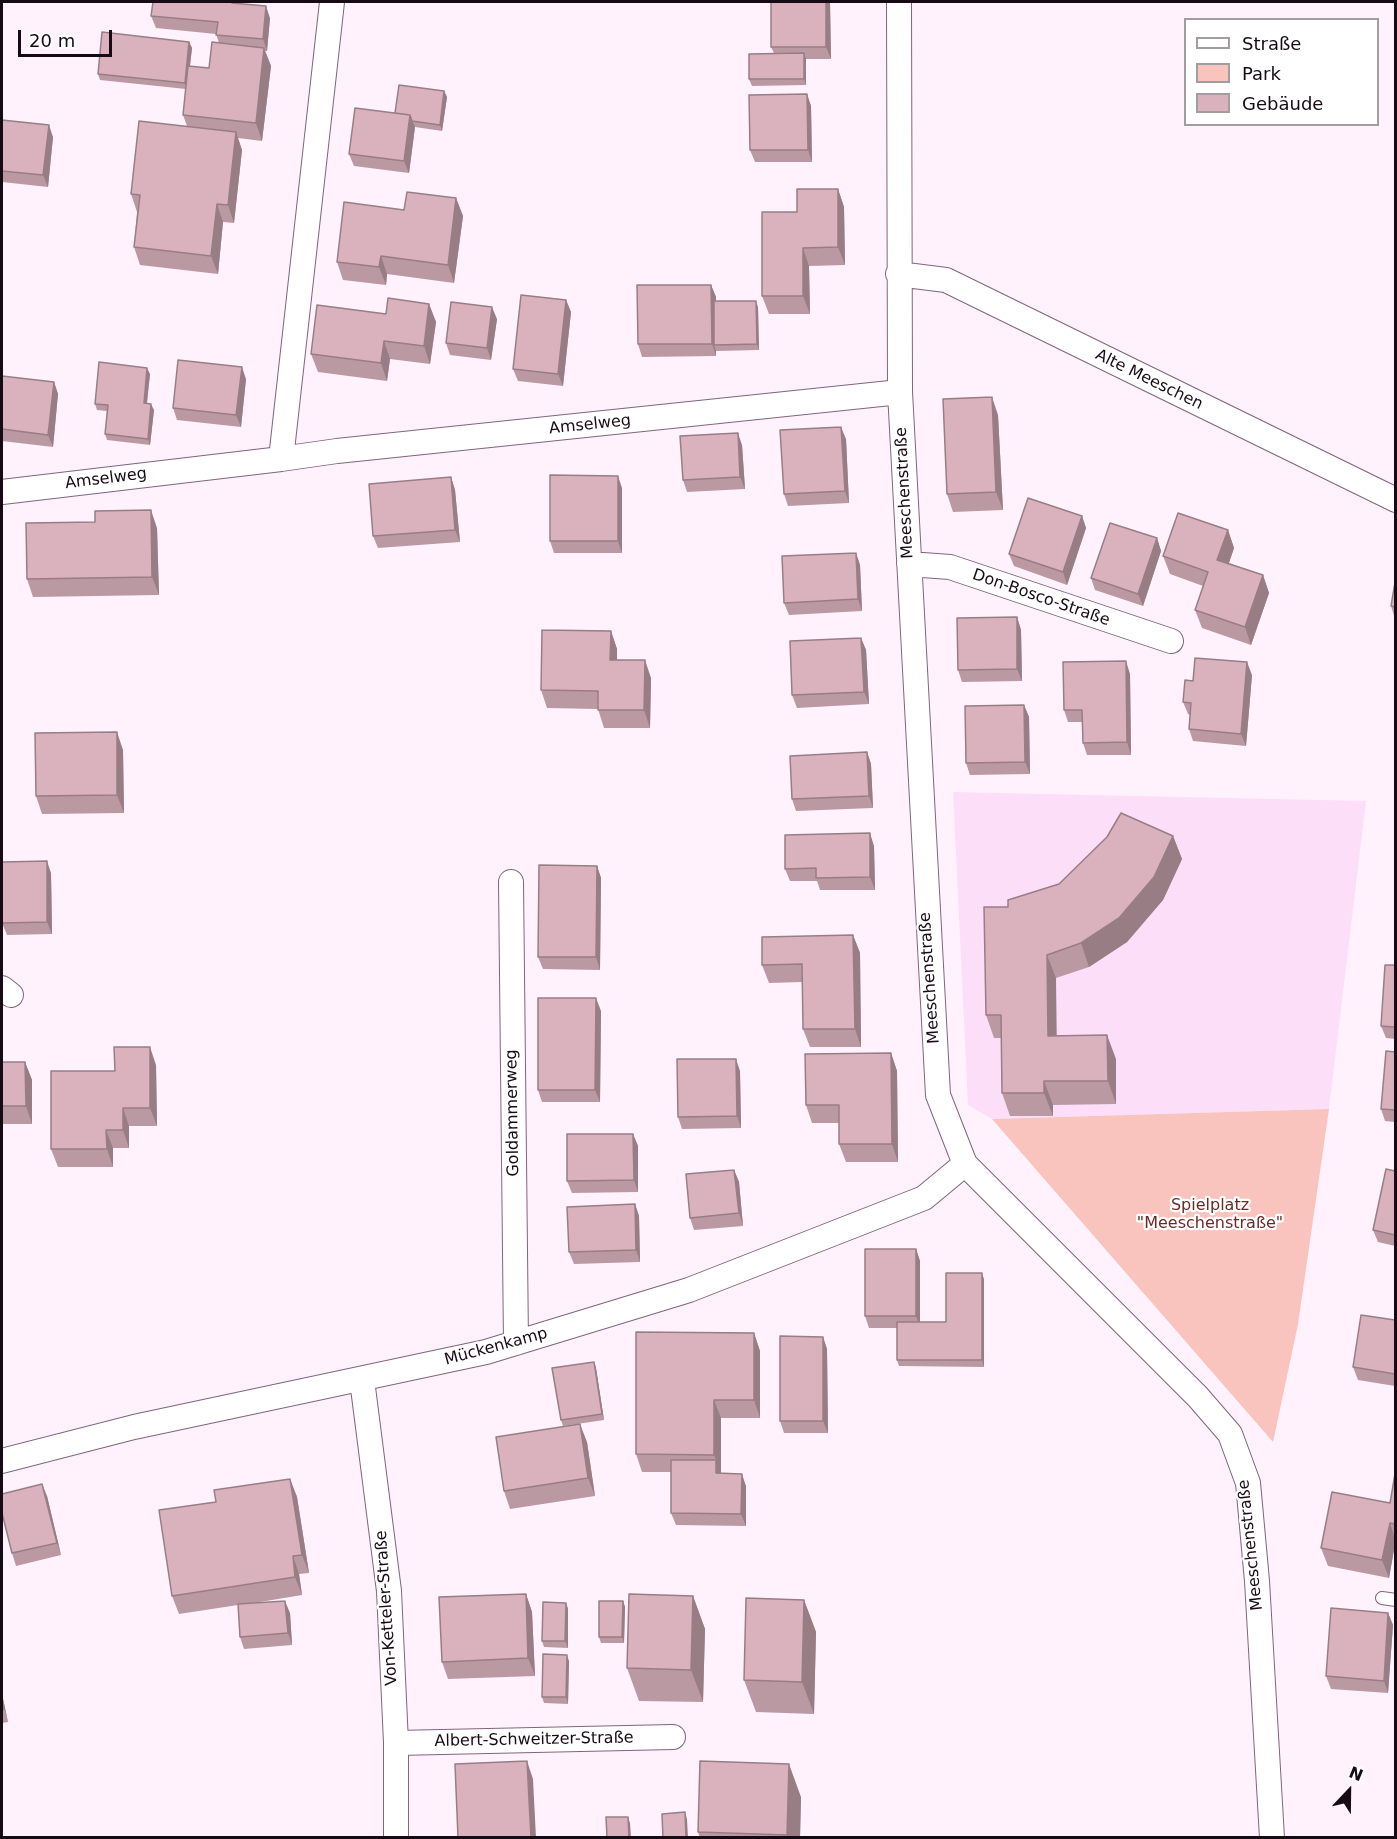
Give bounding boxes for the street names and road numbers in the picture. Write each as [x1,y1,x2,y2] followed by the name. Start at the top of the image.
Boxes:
[1092,346,1206,414] street label: Alte Meeschen
[548,411,632,439] street label: Amselweg
[892,427,918,559] street label: Meeschenstraße
[64,464,148,494] street label: Amselweg
[970,565,1112,631] street label: Don-Bosco-Straße
[916,912,944,1044] street label: Meeschenstraße
[502,1049,524,1177] street label: Goldammerweg
[442,1324,550,1370] street label: Mückenkamp
[1235,1479,1267,1611] street label: Meeschenstraße
[372,1530,402,1686] street label: Von-Ketteler-Straße
[434,1729,634,1751] street label: Albert-Schweitzer-Straße

